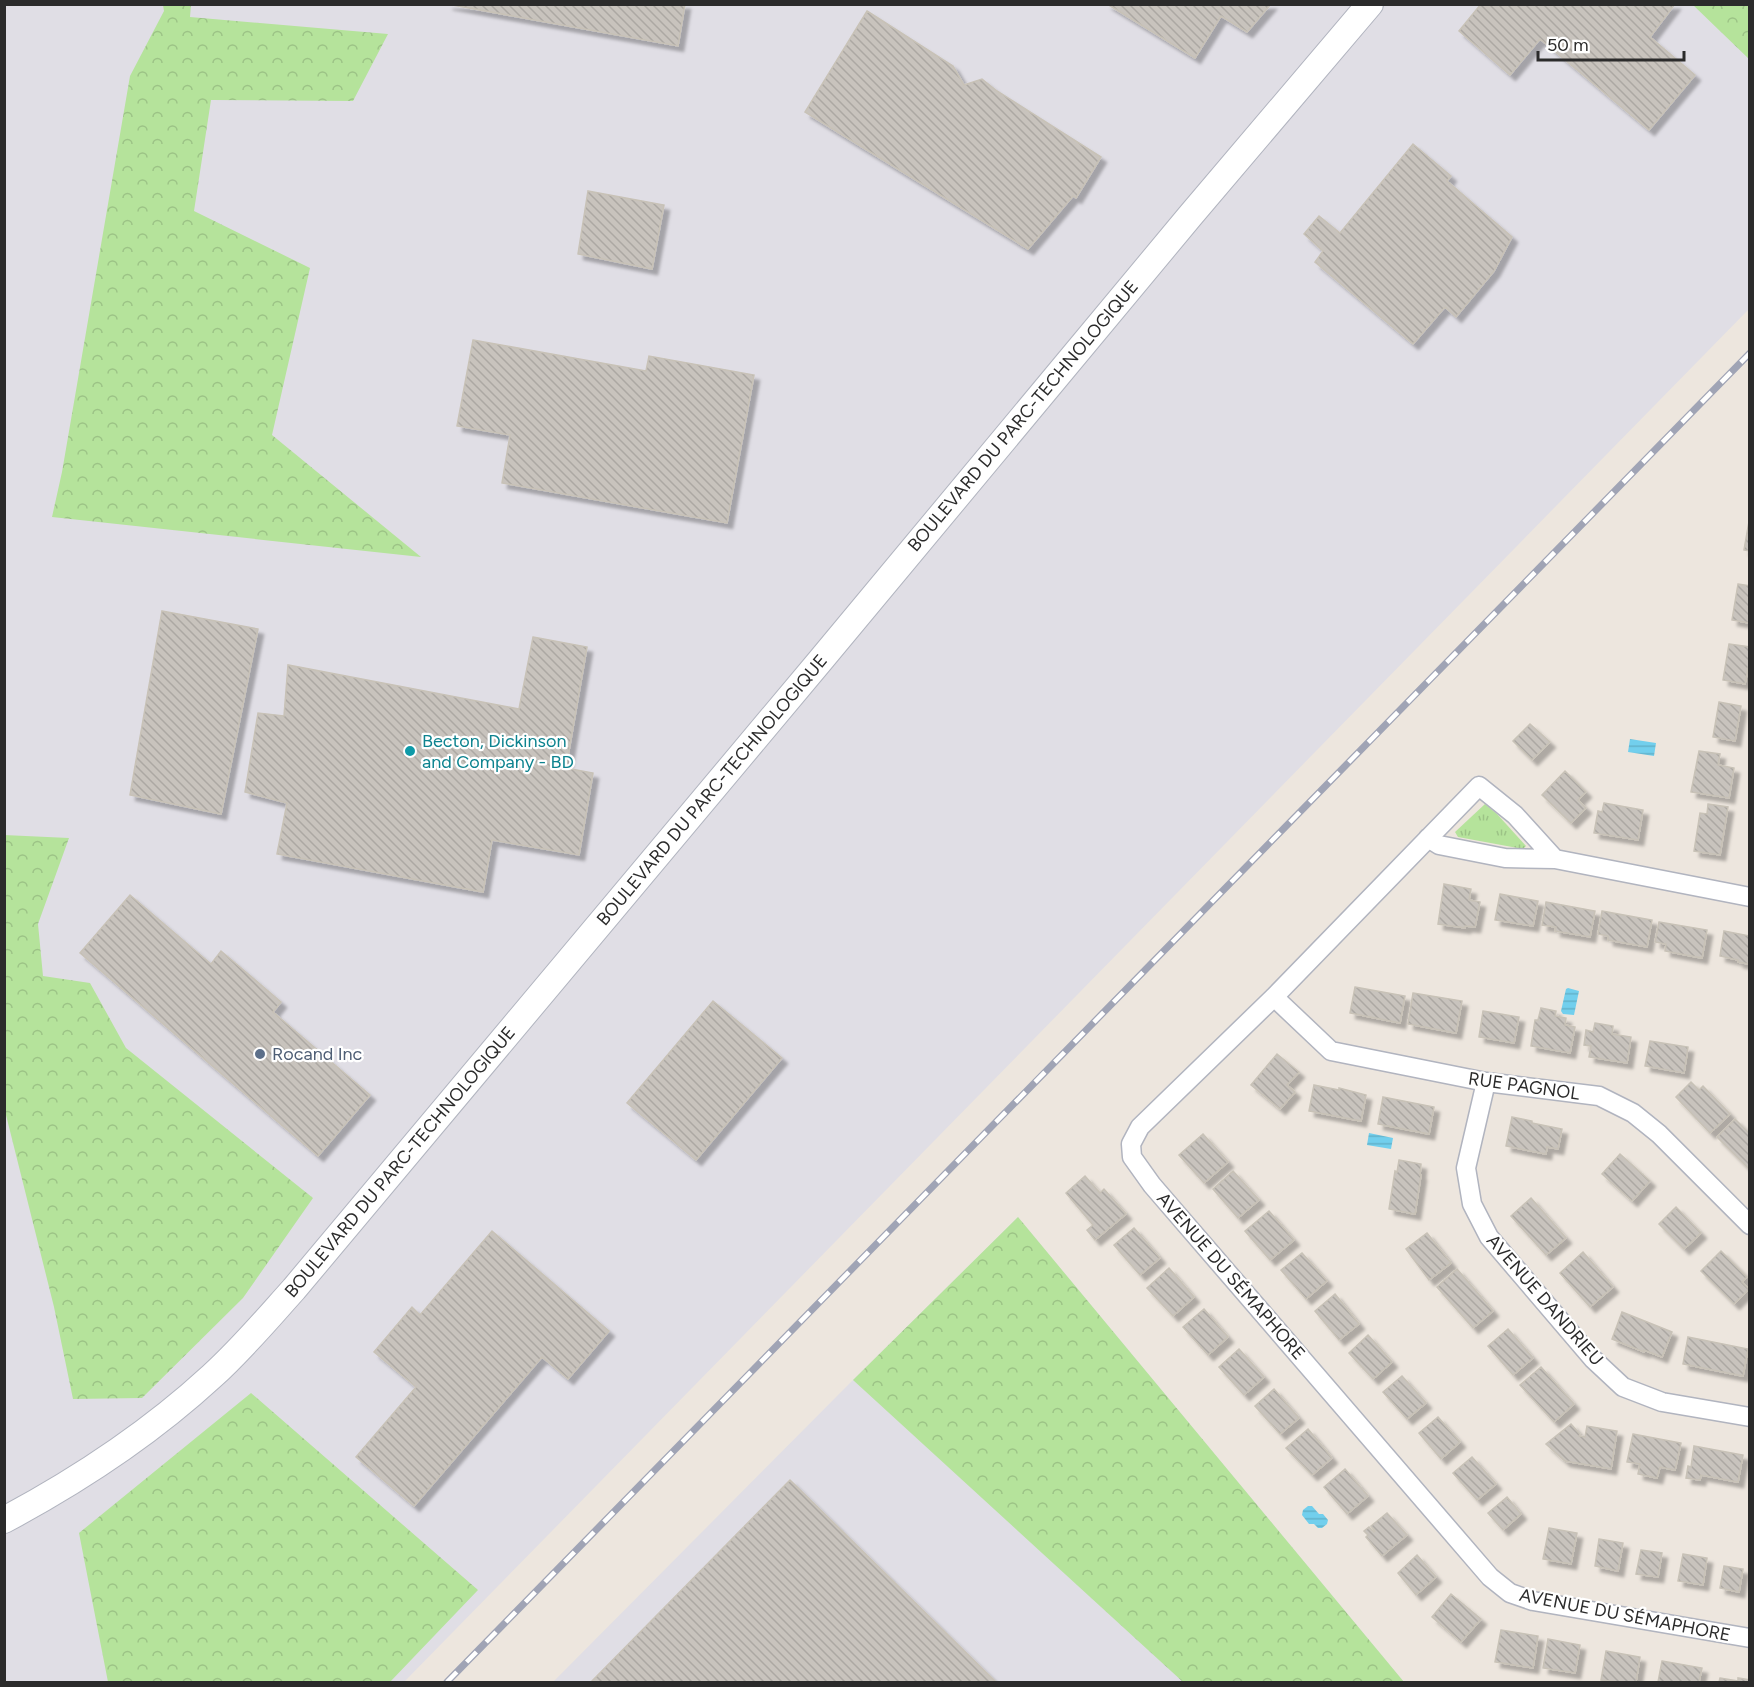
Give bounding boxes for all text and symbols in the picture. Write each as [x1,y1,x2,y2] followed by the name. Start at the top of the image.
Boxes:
[1538,24,1684,62] scale bar
[1547,34,1589,56] text: 50 m
[903,276,1143,556] street label: BOULEVARD DU PARC-TECHNOLOGIQUE
[592,650,832,930] street label: BOULEVARD DU PARC-TECHNOLOGIQUE
[422,730,574,773] place label: Becton, Dickinson and Company - BD
[403,744,417,758] marker: Becton, Dickinson and Company - BD
[280,1022,520,1302] street label: BOULEVARD DU PARC-TECHNOLOGIQUE
[272,1043,363,1065] place label: Rocand Inc
[253,1047,267,1061] marker: Rocand Inc
[1467,1067,1582,1105] street label: RUE PAGNOL
[1152,1188,1310,1364] street label: AVENUE DU SÉMAPHORE
[1482,1230,1608,1370] street label: AVENUE DANDRIEU
[1517,1584,1733,1646] street label: AVENUE DU SÉMAPHORE

